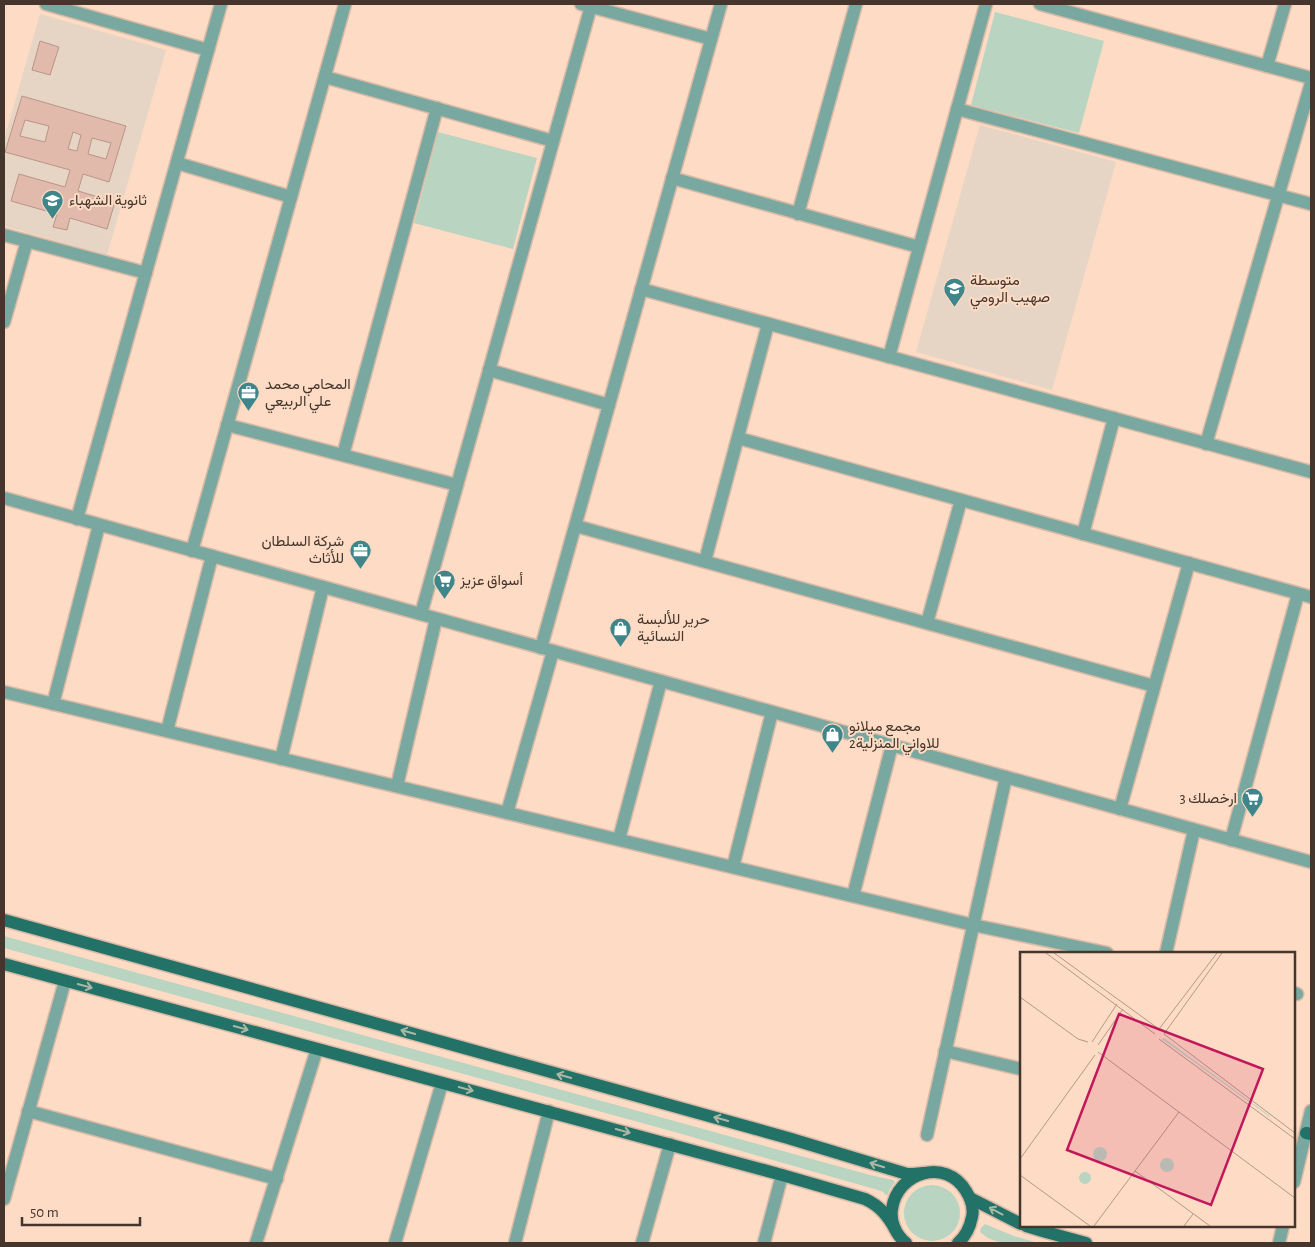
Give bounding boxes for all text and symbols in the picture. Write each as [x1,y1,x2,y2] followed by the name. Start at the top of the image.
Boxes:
[41,188,65,219] school or university icon: ثانوية الشهباء
[69,193,147,209] place label: ثانوية الشهباء
[970,273,1050,310] place label: متوسطة صهيب الرومي
[942,277,966,308] school or university icon: متوسطة صهيب الرومي
[265,377,351,414] place label: المحامي محمد علي الربيعي
[237,381,261,412] office icon: المحامي محمد علي الربيعي
[261,534,344,566] place label: شركة السلطان للأثاث
[348,538,372,569] office icon: شركة السلطان للأثاث
[432,568,456,599] supermarket icon: أسواق عزيز
[459,572,523,589] place label: أسواق عزيز
[637,610,710,645] place label: حرير للألبسة النسائية
[609,616,633,647] shop icon: حرير للألبسة النسائية
[849,719,940,756] place label: مجمع ميلانو للاواني المنزلية2
[821,723,845,754] shop icon: مجمع ميلانو للاواني المنزلية2
[1241,786,1265,817] supermarket icon: ارخصلك 3
[1180,791,1237,807] place label: ارخصلك 3
[1020,952,1295,1227] inset map
[76,982,92,991] one-way arrow
[233,1024,249,1034] one-way arrow
[400,1027,416,1037] one-way arrow
[557,1070,573,1080] one-way arrow
[457,1085,473,1094] one-way arrow
[713,1114,729,1123] one-way arrow
[614,1127,630,1137] one-way arrow
[869,1159,885,1169] one-way arrow
[22,1194,140,1226] scale bar
[30,1205,59,1220] text: 50 m
[988,1206,1003,1216] one-way arrow

